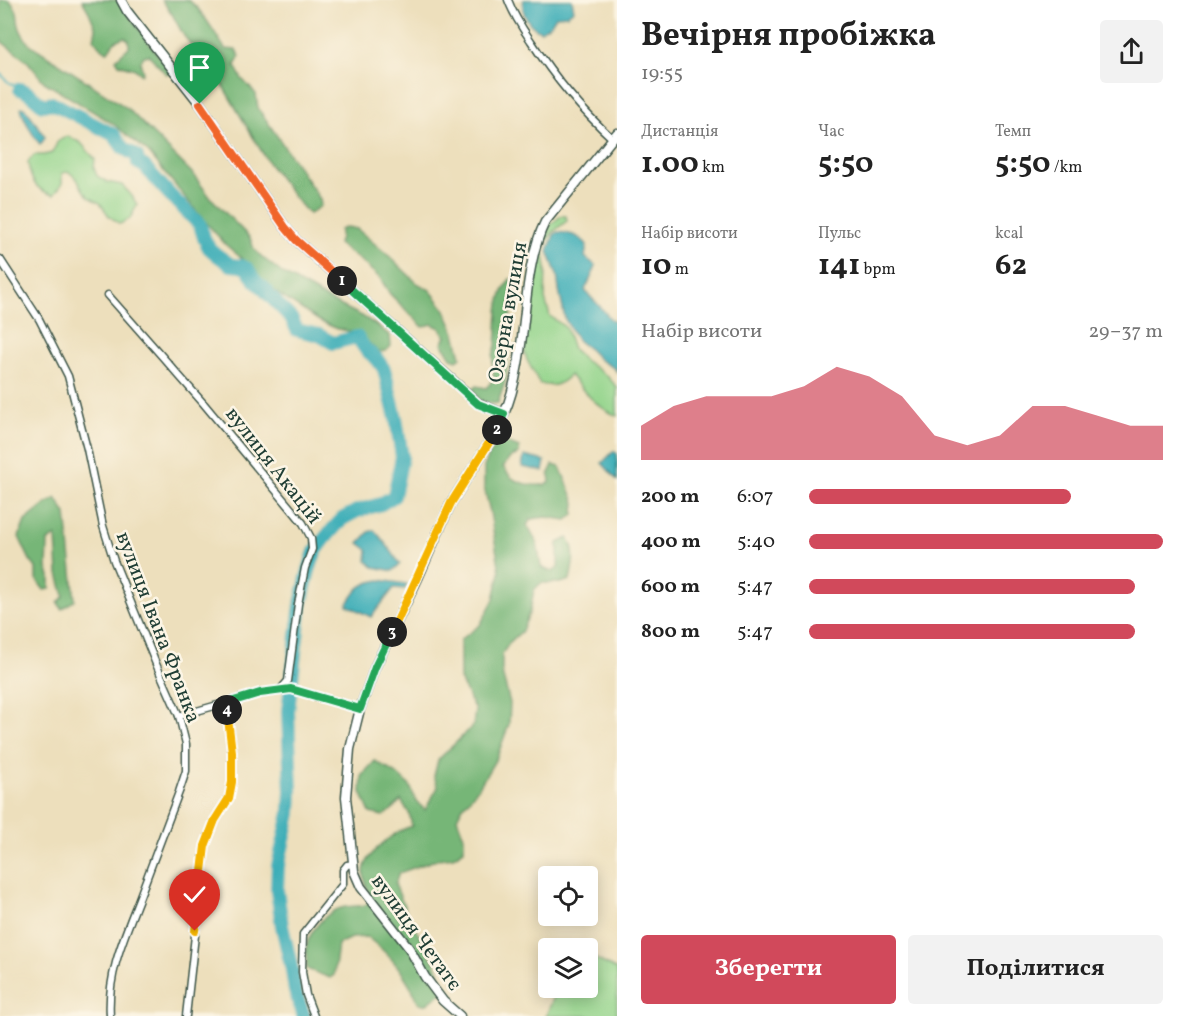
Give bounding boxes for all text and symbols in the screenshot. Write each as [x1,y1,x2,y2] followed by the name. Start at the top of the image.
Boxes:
[641,14,936,60] text: Вечірня пробіжка
[1100,20,1163,83] button: share
[174,42,225,104] pin
[183,51,216,84] icon: arrive
[641,60,683,88] text: 19:55
[641,121,718,143] text: Дистанція
[818,121,844,143] text: Час
[995,121,1031,143] text: Темп
[641,143,699,185] text: 1.00
[818,143,874,185] text: 5:50
[995,143,1051,185] text: 5:50
[699,157,725,179] text: km
[1051,157,1083,179] text: /km
[641,223,738,245] text: Набір висоти
[818,223,861,245] text: Пульс
[995,223,1023,245] text: kcal
[482,239,535,385] street label: Озерна вулиця
[641,245,672,287] text: 10
[818,245,860,287] text: 141
[995,245,1027,287] text: 62
[672,259,689,281] text: m
[860,259,896,281] text: bpm
[327,266,357,296] pin: 1
[339,270,345,292] text: 1
[641,318,762,346] text: Набір висоти
[1089,318,1163,346] text: 29–37 m
[218,401,328,531] street label: вулиця Акацій
[482,415,512,445] pin: 2
[493,419,501,441] text: 2
[641,483,699,511] text: 200 m
[737,483,774,511] text: 6:07
[108,528,207,727] street label: вулиця Івана Франка
[641,528,701,556] text: 400 m
[737,528,775,556] text: 5:40
[641,573,700,601] text: 600 m
[737,573,773,601] text: 5:47
[377,617,407,647] pin: 3
[641,618,700,646] text: 800 m
[737,618,773,646] text: 5:47
[388,621,396,643] text: 3
[212,695,242,725] pin: 4
[222,699,232,721] text: 4
[538,866,598,998] map controls
[538,866,598,926] button: locate
[169,869,220,931] pin
[364,869,468,997] street label: вулиця Четатє
[178,878,211,911] icon: check
[641,935,896,1004] button: Зберегти
[908,935,1163,1004] button: Поділитися
[538,938,598,998] button: layers

